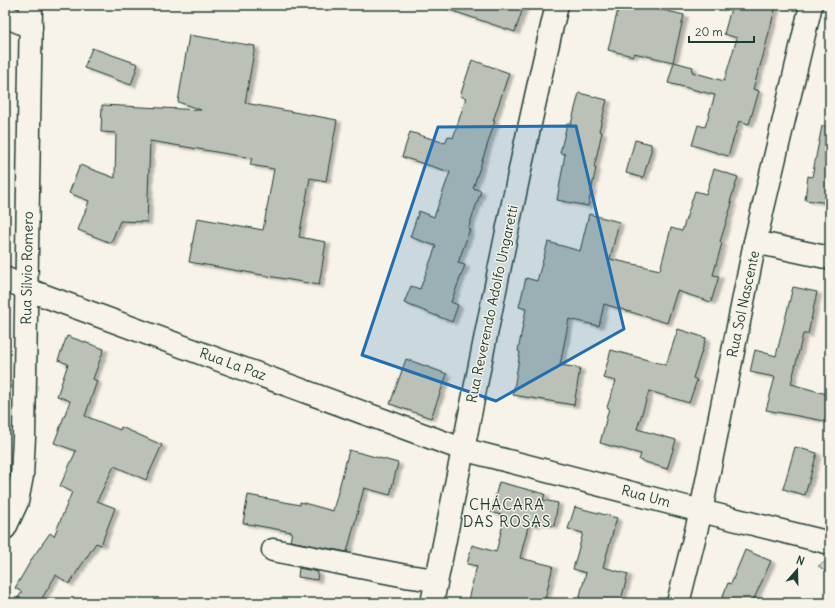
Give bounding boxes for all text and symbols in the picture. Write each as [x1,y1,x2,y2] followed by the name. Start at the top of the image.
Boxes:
[689,18,754,44] scale bar
[695,24,723,39] text: 20 m
[462,203,522,405] street label: Rua Reverendo Adolfo Ungaretti
[17,211,37,325] street label: Rua Sílvio Romero
[723,249,763,359] street label: Rua Sol Nascente
[197,344,269,385] street label: Rua La Paz
[620,481,672,511] street label: Rua Um
[463,495,551,531] district label: CHÁCARA DAS ROSAS
[777,550,817,590] north arrow
[794,553,806,568] text: N

